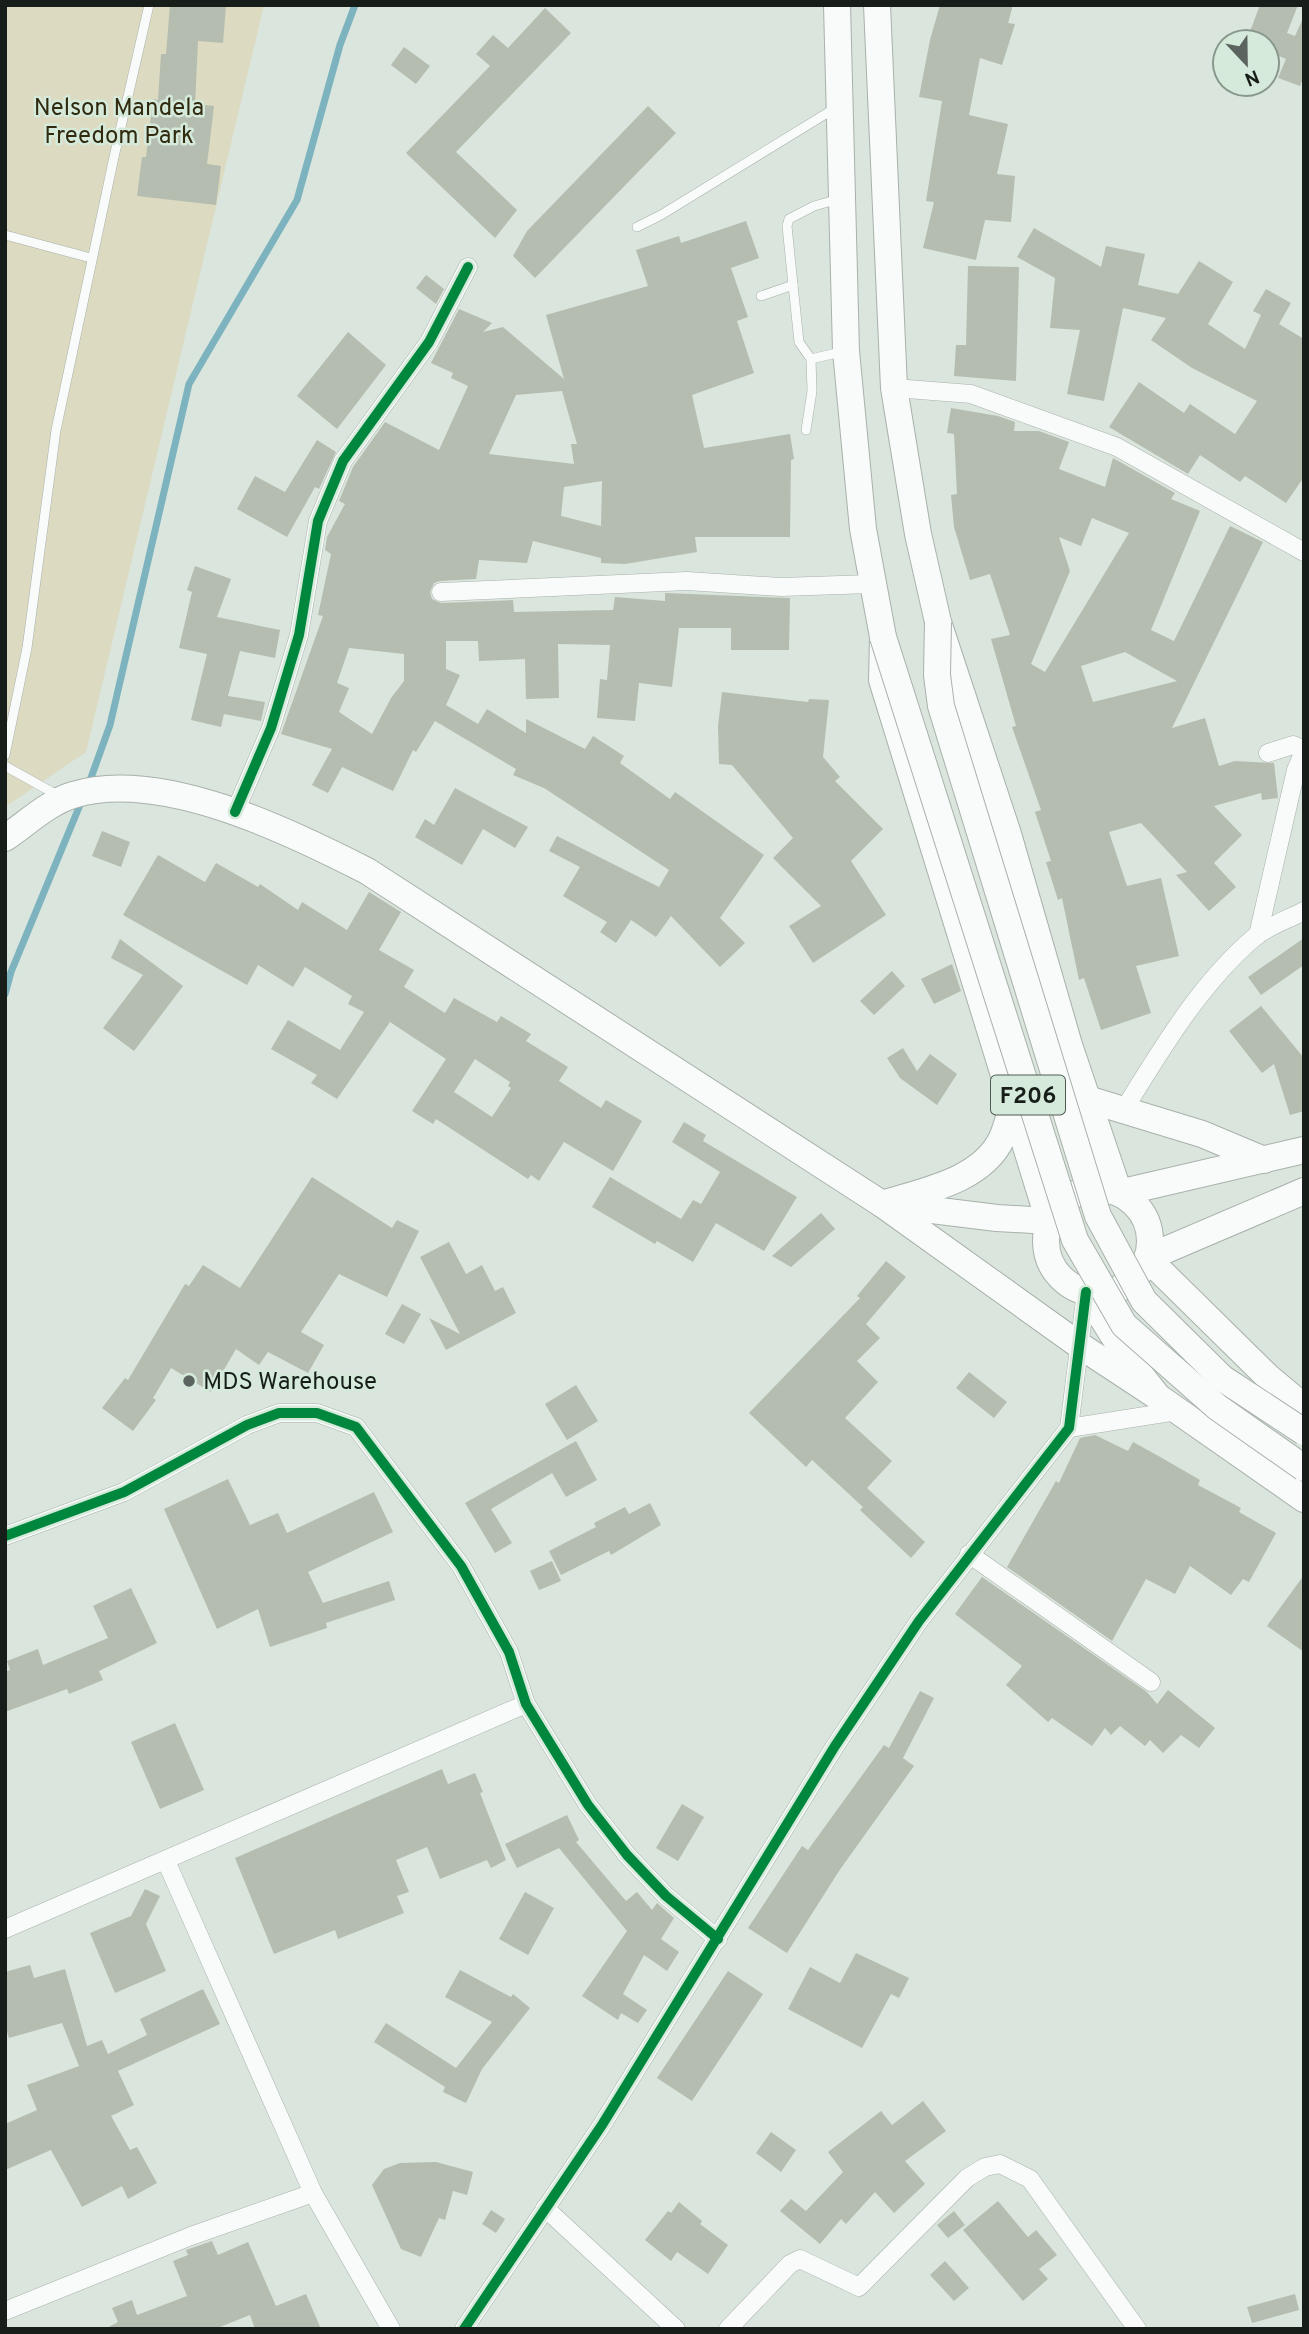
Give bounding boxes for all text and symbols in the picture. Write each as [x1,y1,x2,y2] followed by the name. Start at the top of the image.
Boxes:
[1211,28,1281,98] north arrow
[1241,63,1262,91] text: N
[34,94,204,152] park label: Nelson Mandela Freedom Park
[991,1076,1065,1114] road number: F206
[203,1368,377,1398] place label: MDS Warehouse
[181,1373,197,1389] marker: MDS Warehouse

